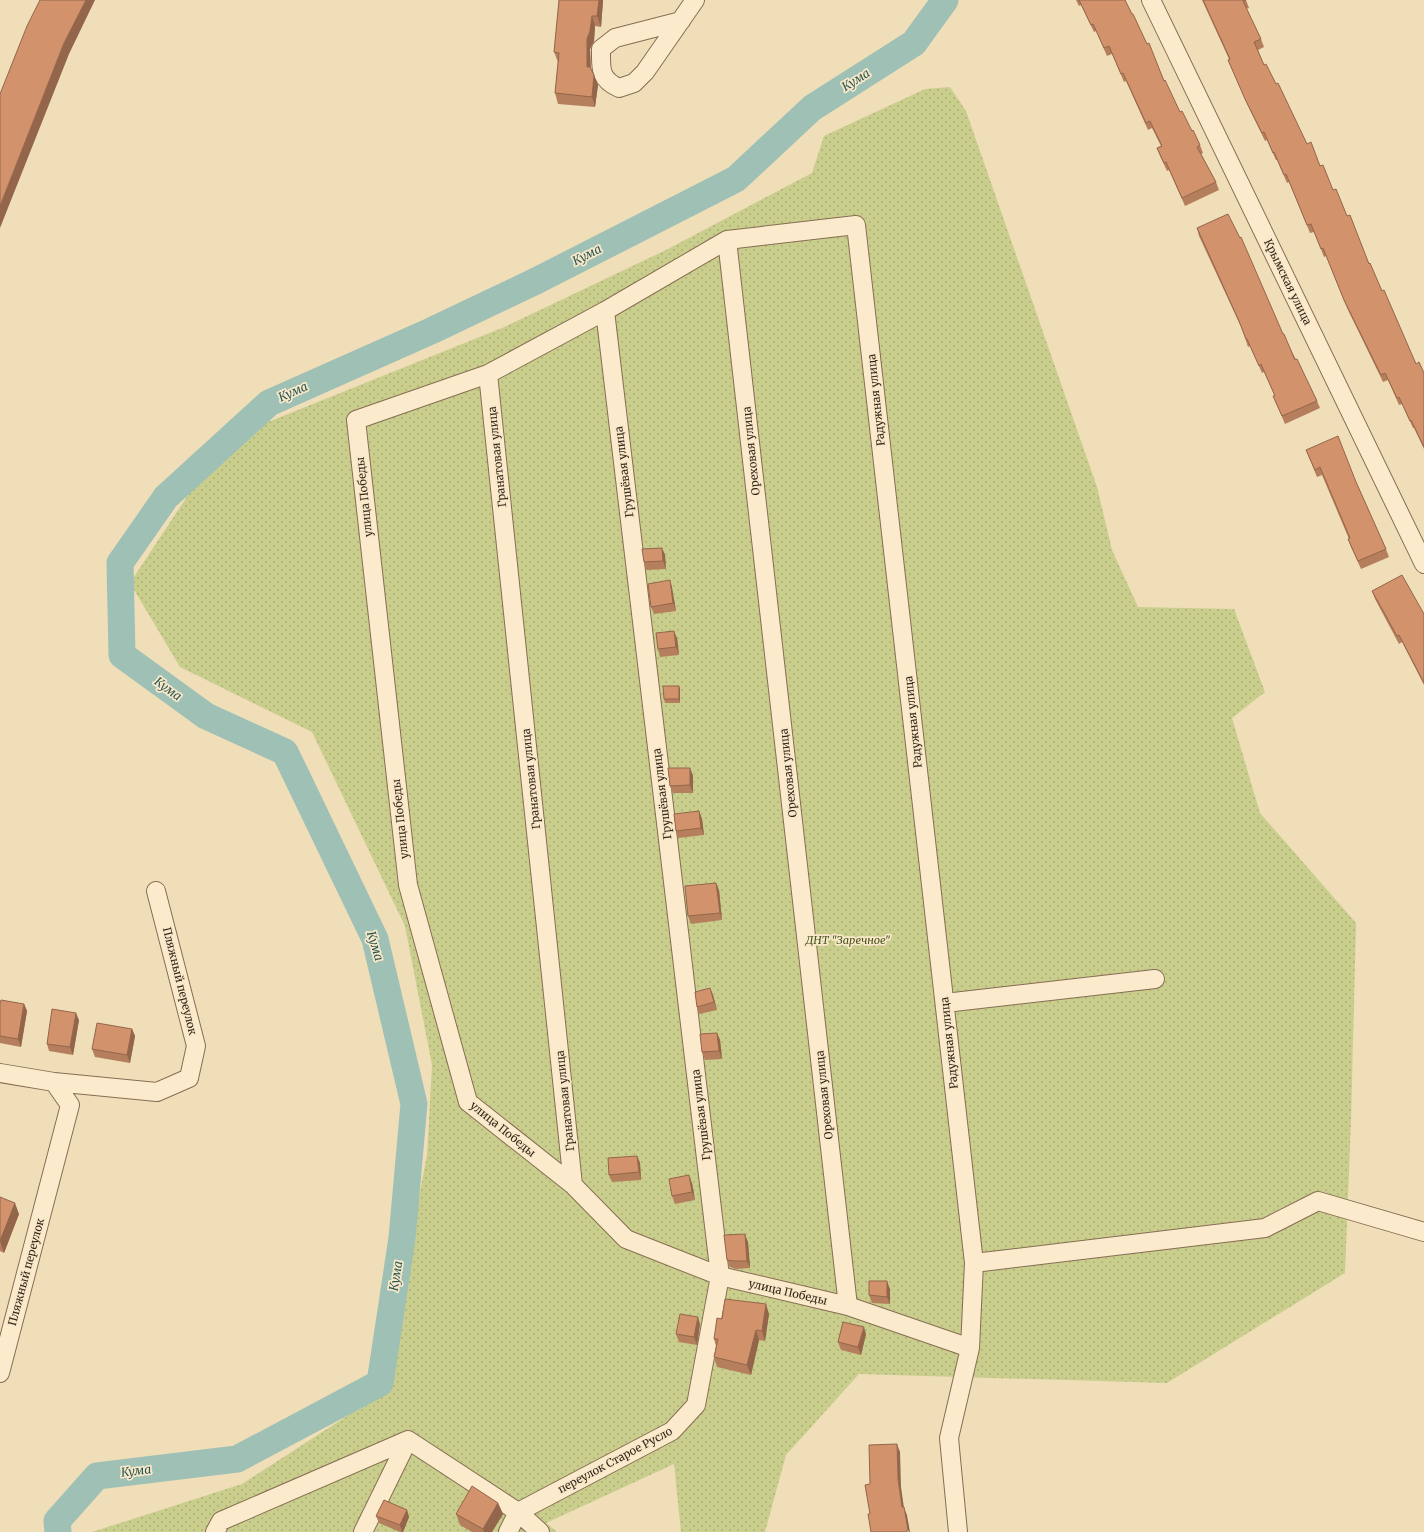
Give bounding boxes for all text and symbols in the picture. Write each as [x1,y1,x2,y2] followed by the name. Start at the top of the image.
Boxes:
[839,65,873,94] water label: Кума
[1261,237,1315,327] street label: Крымская улица
[570,241,604,268] water label: Кума
[864,353,888,447] street label: Радужная улица
[276,378,310,405] water label: Кума
[485,406,509,508] street label: Гранатовая улица
[739,406,763,496] street label: Ореховая улица
[611,425,637,518] street label: Грушёвая улица
[353,456,375,538] street label: улица Победы
[152,674,185,704] water label: Кума
[901,675,925,769] street label: Радужная улица
[519,728,543,830] street label: Гранатовая улица
[776,728,800,818] street label: Ореховая улица
[649,747,675,840] street label: Грушёвая улица
[389,778,411,860] street label: улица Победы
[160,926,200,1037] street label: Пляжный переулок
[364,929,387,963] water label: Кума
[805,933,891,947] park label: ДНТ "Заречное"
[937,996,961,1090] street label: Радужная улица
[553,1050,577,1152] street label: Гранатовая улица
[812,1050,836,1140] street label: Ореховая улица
[688,1068,714,1161] street label: Грушёвая улица
[467,1098,539,1160] street label: улица Победы
[5,1217,47,1327] street label: Пляжный переулок
[386,1260,405,1292] water label: Кума
[747,1276,829,1308] street label: улица Победы
[555,1424,675,1496] street label: переулок Старое Русло
[120,1461,152,1480] water label: Кума

